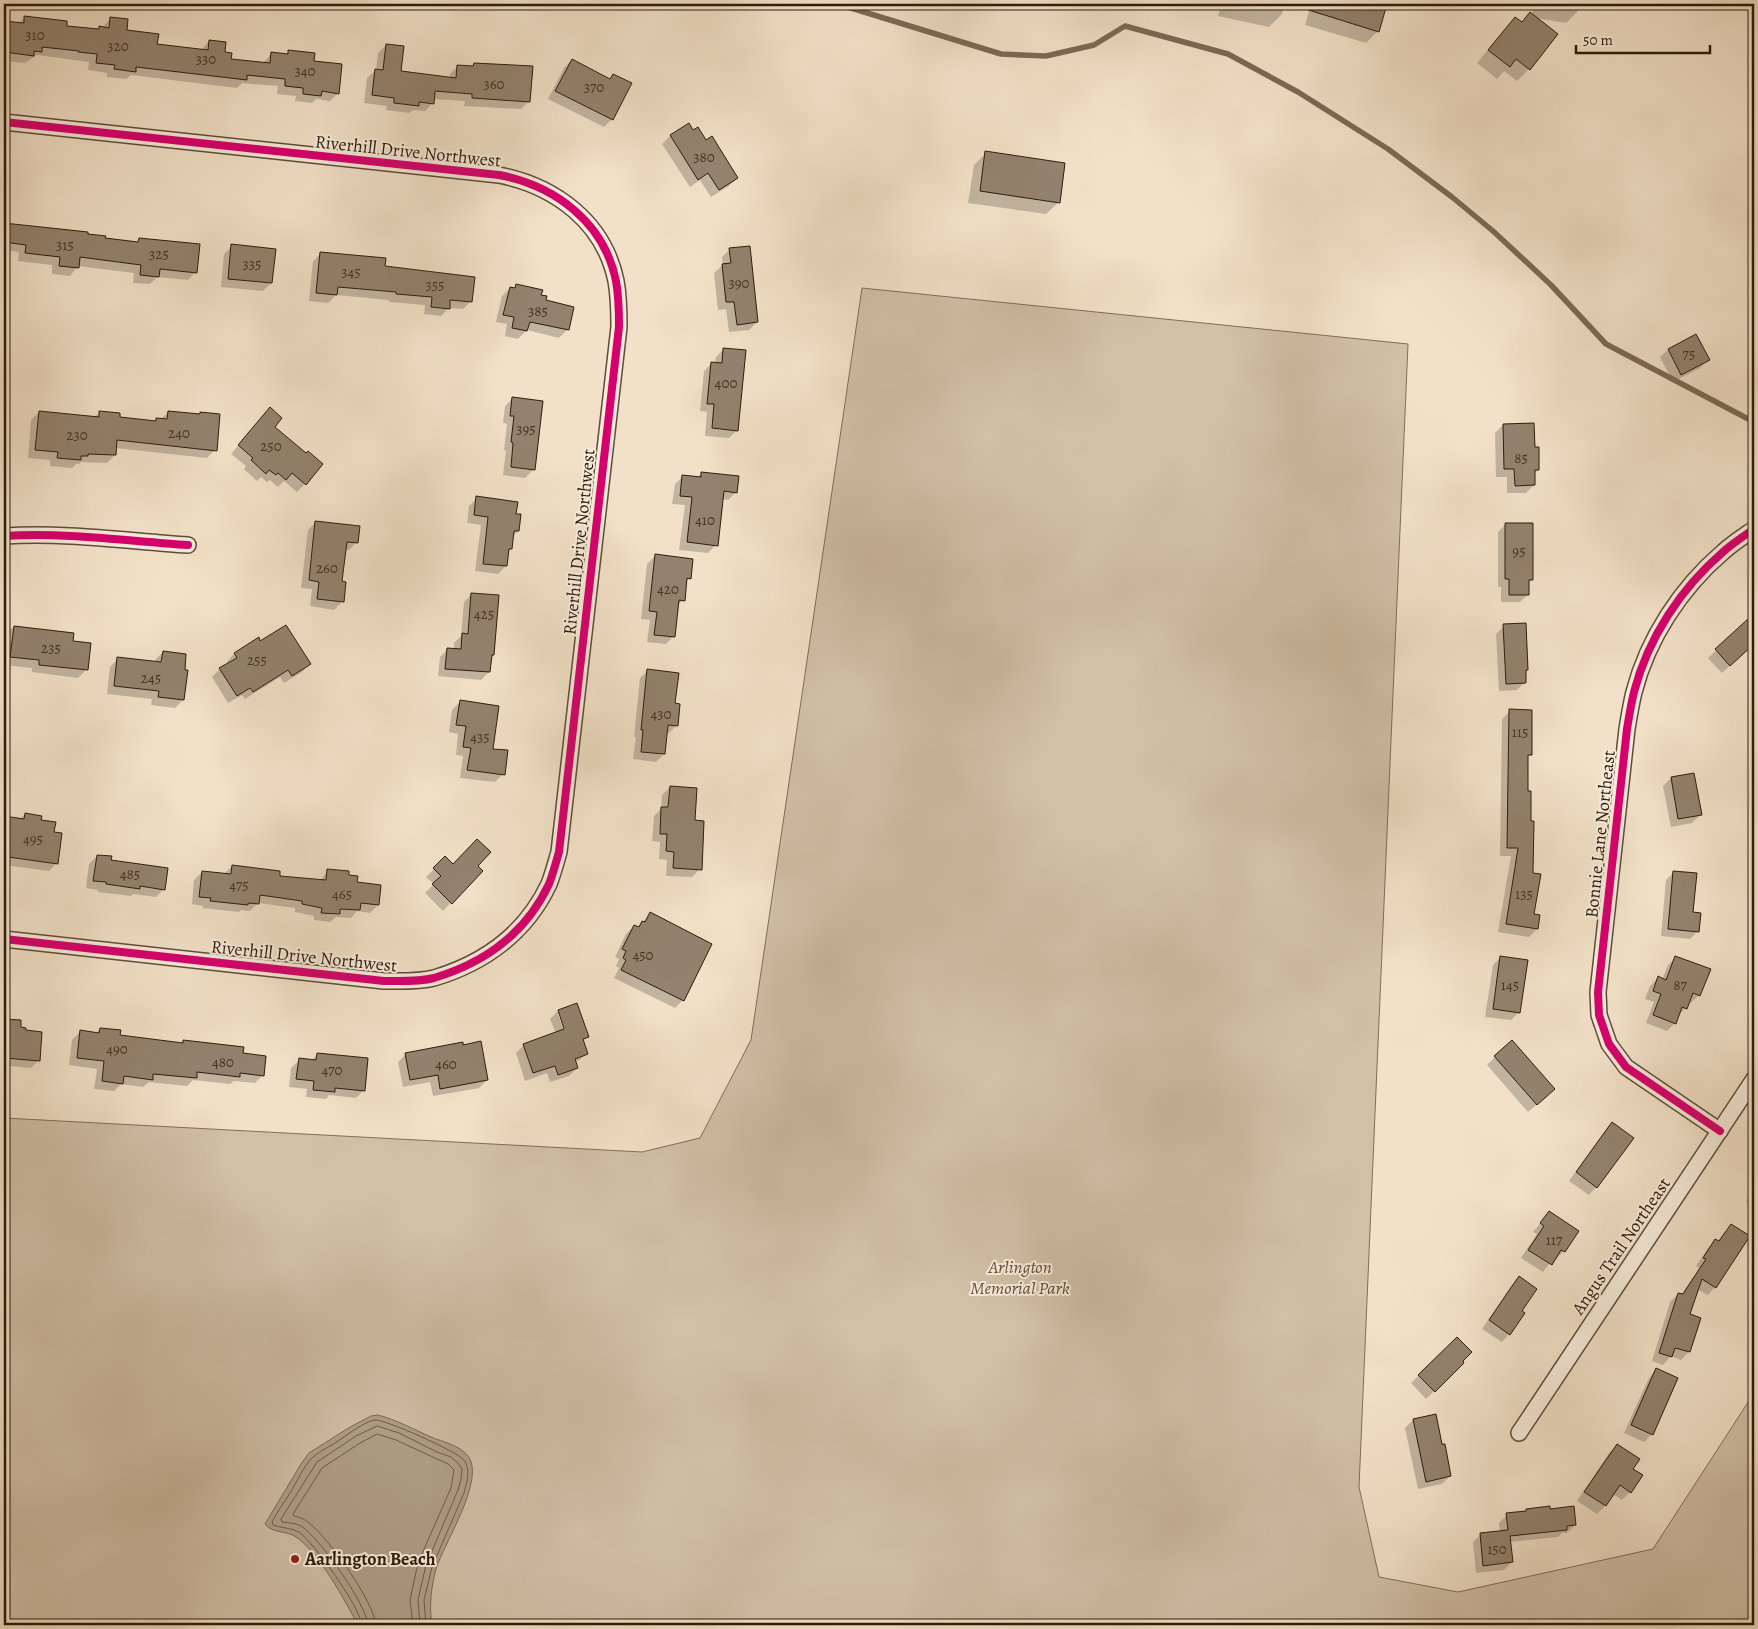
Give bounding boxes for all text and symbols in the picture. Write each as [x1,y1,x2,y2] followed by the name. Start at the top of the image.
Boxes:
[1576,22,1709,54] scale bar
[25,25,45,45] house number: 310
[1583,30,1613,50] text: 50 m
[107,36,129,56] house number: 320
[196,49,216,69] house number: 330
[294,61,316,81] house number: 340
[483,74,505,94] house number: 360
[584,77,604,97] house number: 370
[314,129,502,173] street label: Riverhill Drive Northwest
[693,147,715,167] house number: 380
[56,235,74,255] house number: 315
[149,244,169,264] house number: 325
[243,254,261,274] house number: 335
[341,262,361,282] house number: 345
[728,273,750,293] house number: 390
[425,275,445,295] house number: 355
[528,301,548,321] house number: 385
[1683,344,1695,364] house number: 75
[715,373,737,393] house number: 400
[516,419,536,439] house number: 395
[168,423,190,443] house number: 240
[66,425,88,445] house number: 230
[260,436,282,456] house number: 250
[557,448,601,636] street label: Riverhill Drive Northwest
[1514,448,1528,468] house number: 85
[695,510,715,530] house number: 410
[1512,541,1526,561] house number: 95
[316,558,338,578] house number: 260
[657,579,679,599] house number: 420
[474,604,494,624] house number: 425
[41,638,61,658] house number: 235
[247,650,267,670] house number: 255
[141,668,161,688] house number: 245
[650,704,672,724] house number: 430
[1512,722,1528,742] house number: 115
[470,727,490,747] house number: 435
[1579,749,1621,919] street label: Bonnie Lane Northeast
[23,829,43,849] house number: 495
[120,864,140,884] house number: 485
[229,875,249,895] house number: 475
[332,884,352,904] house number: 465
[1515,884,1533,904] house number: 135
[210,934,398,978] street label: Riverhill Drive Northwest
[632,945,654,965] house number: 450
[1501,975,1519,995] house number: 145
[1673,975,1687,995] house number: 87
[106,1039,128,1059] house number: 490
[212,1052,234,1072] house number: 480
[435,1054,457,1074] house number: 460
[321,1060,343,1080] house number: 470
[1566,1173,1676,1320] street label: Angus Trail Northeast
[1546,1230,1563,1250] house number: 117
[970,1255,1070,1300] park label: Arlington Memorial Park
[1487,1539,1507,1559] house number: 150
[304,1547,436,1571] place label: Aarlington Beach
[289,1553,301,1565] marker: Aarlington Beach

